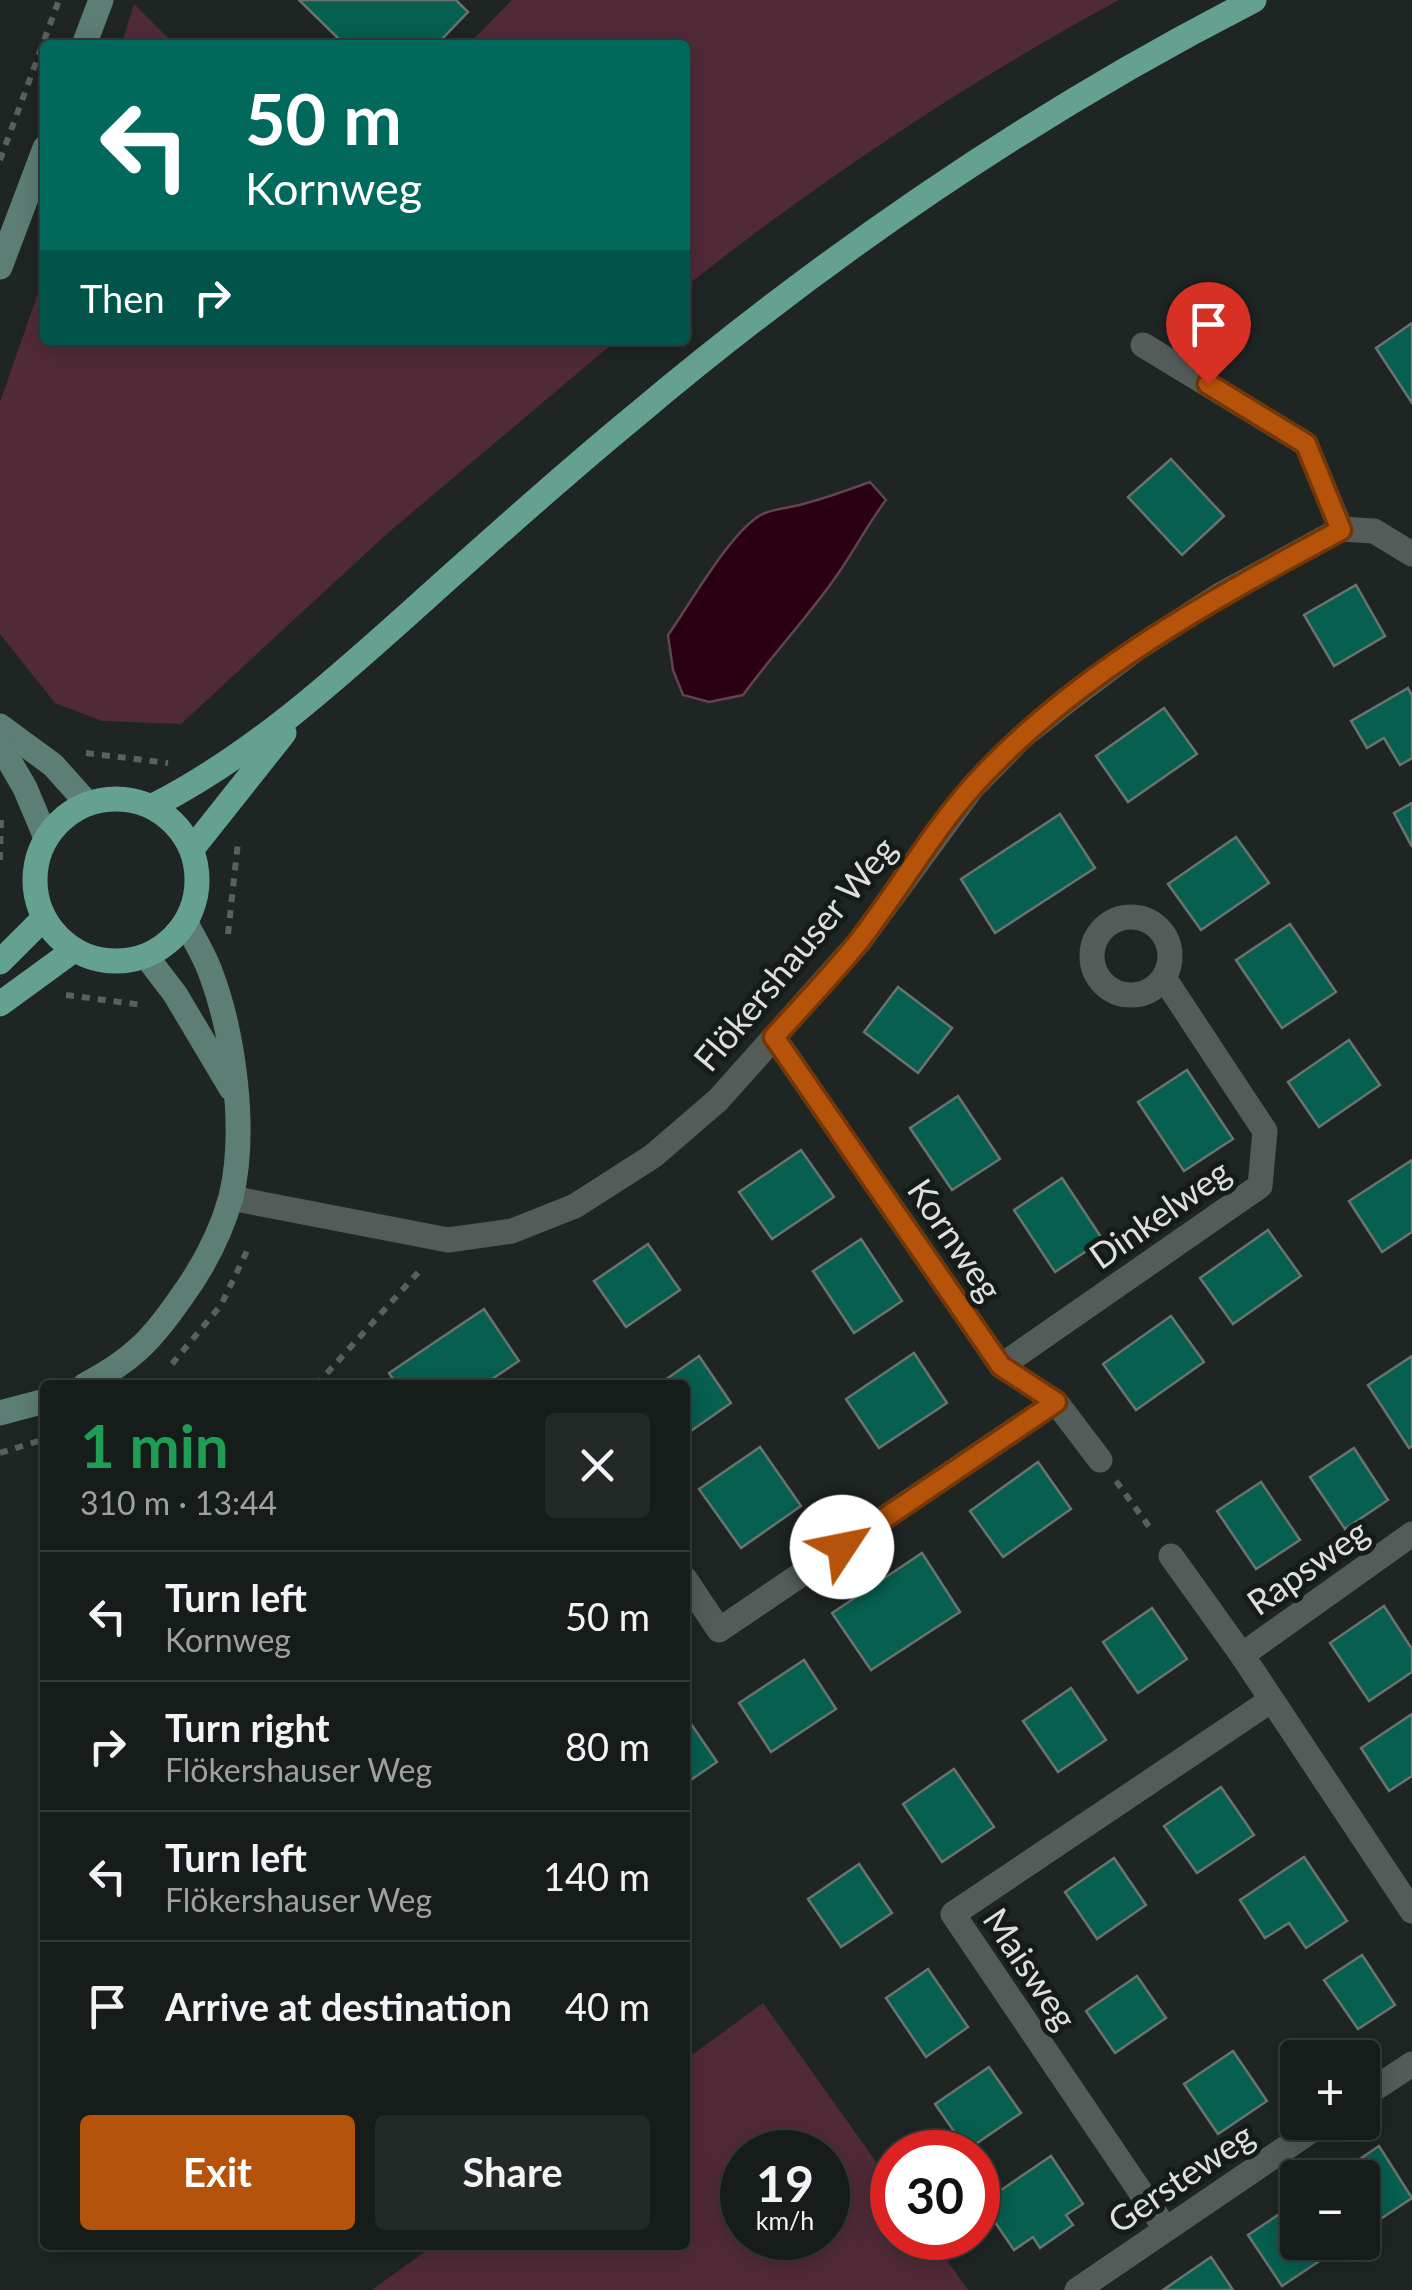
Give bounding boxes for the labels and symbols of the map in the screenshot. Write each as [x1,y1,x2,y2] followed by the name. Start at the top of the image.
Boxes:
[1166,282,1251,385] pin
[684,828,904,1078] street label: Flökershauser Weg
[1081,1149,1237,1277] street label: Dinkelweg
[900,1170,1012,1308] street label: Kornweg
[790,1495,894,1599] position arrow
[1239,1509,1375,1623] street label: Rapsweg
[975,1900,1087,2036] street label: Maisweg
[1099,2113,1261,2241] street label: Gersteweg
[870,2130,1000,2260] speed limit sign: 30

